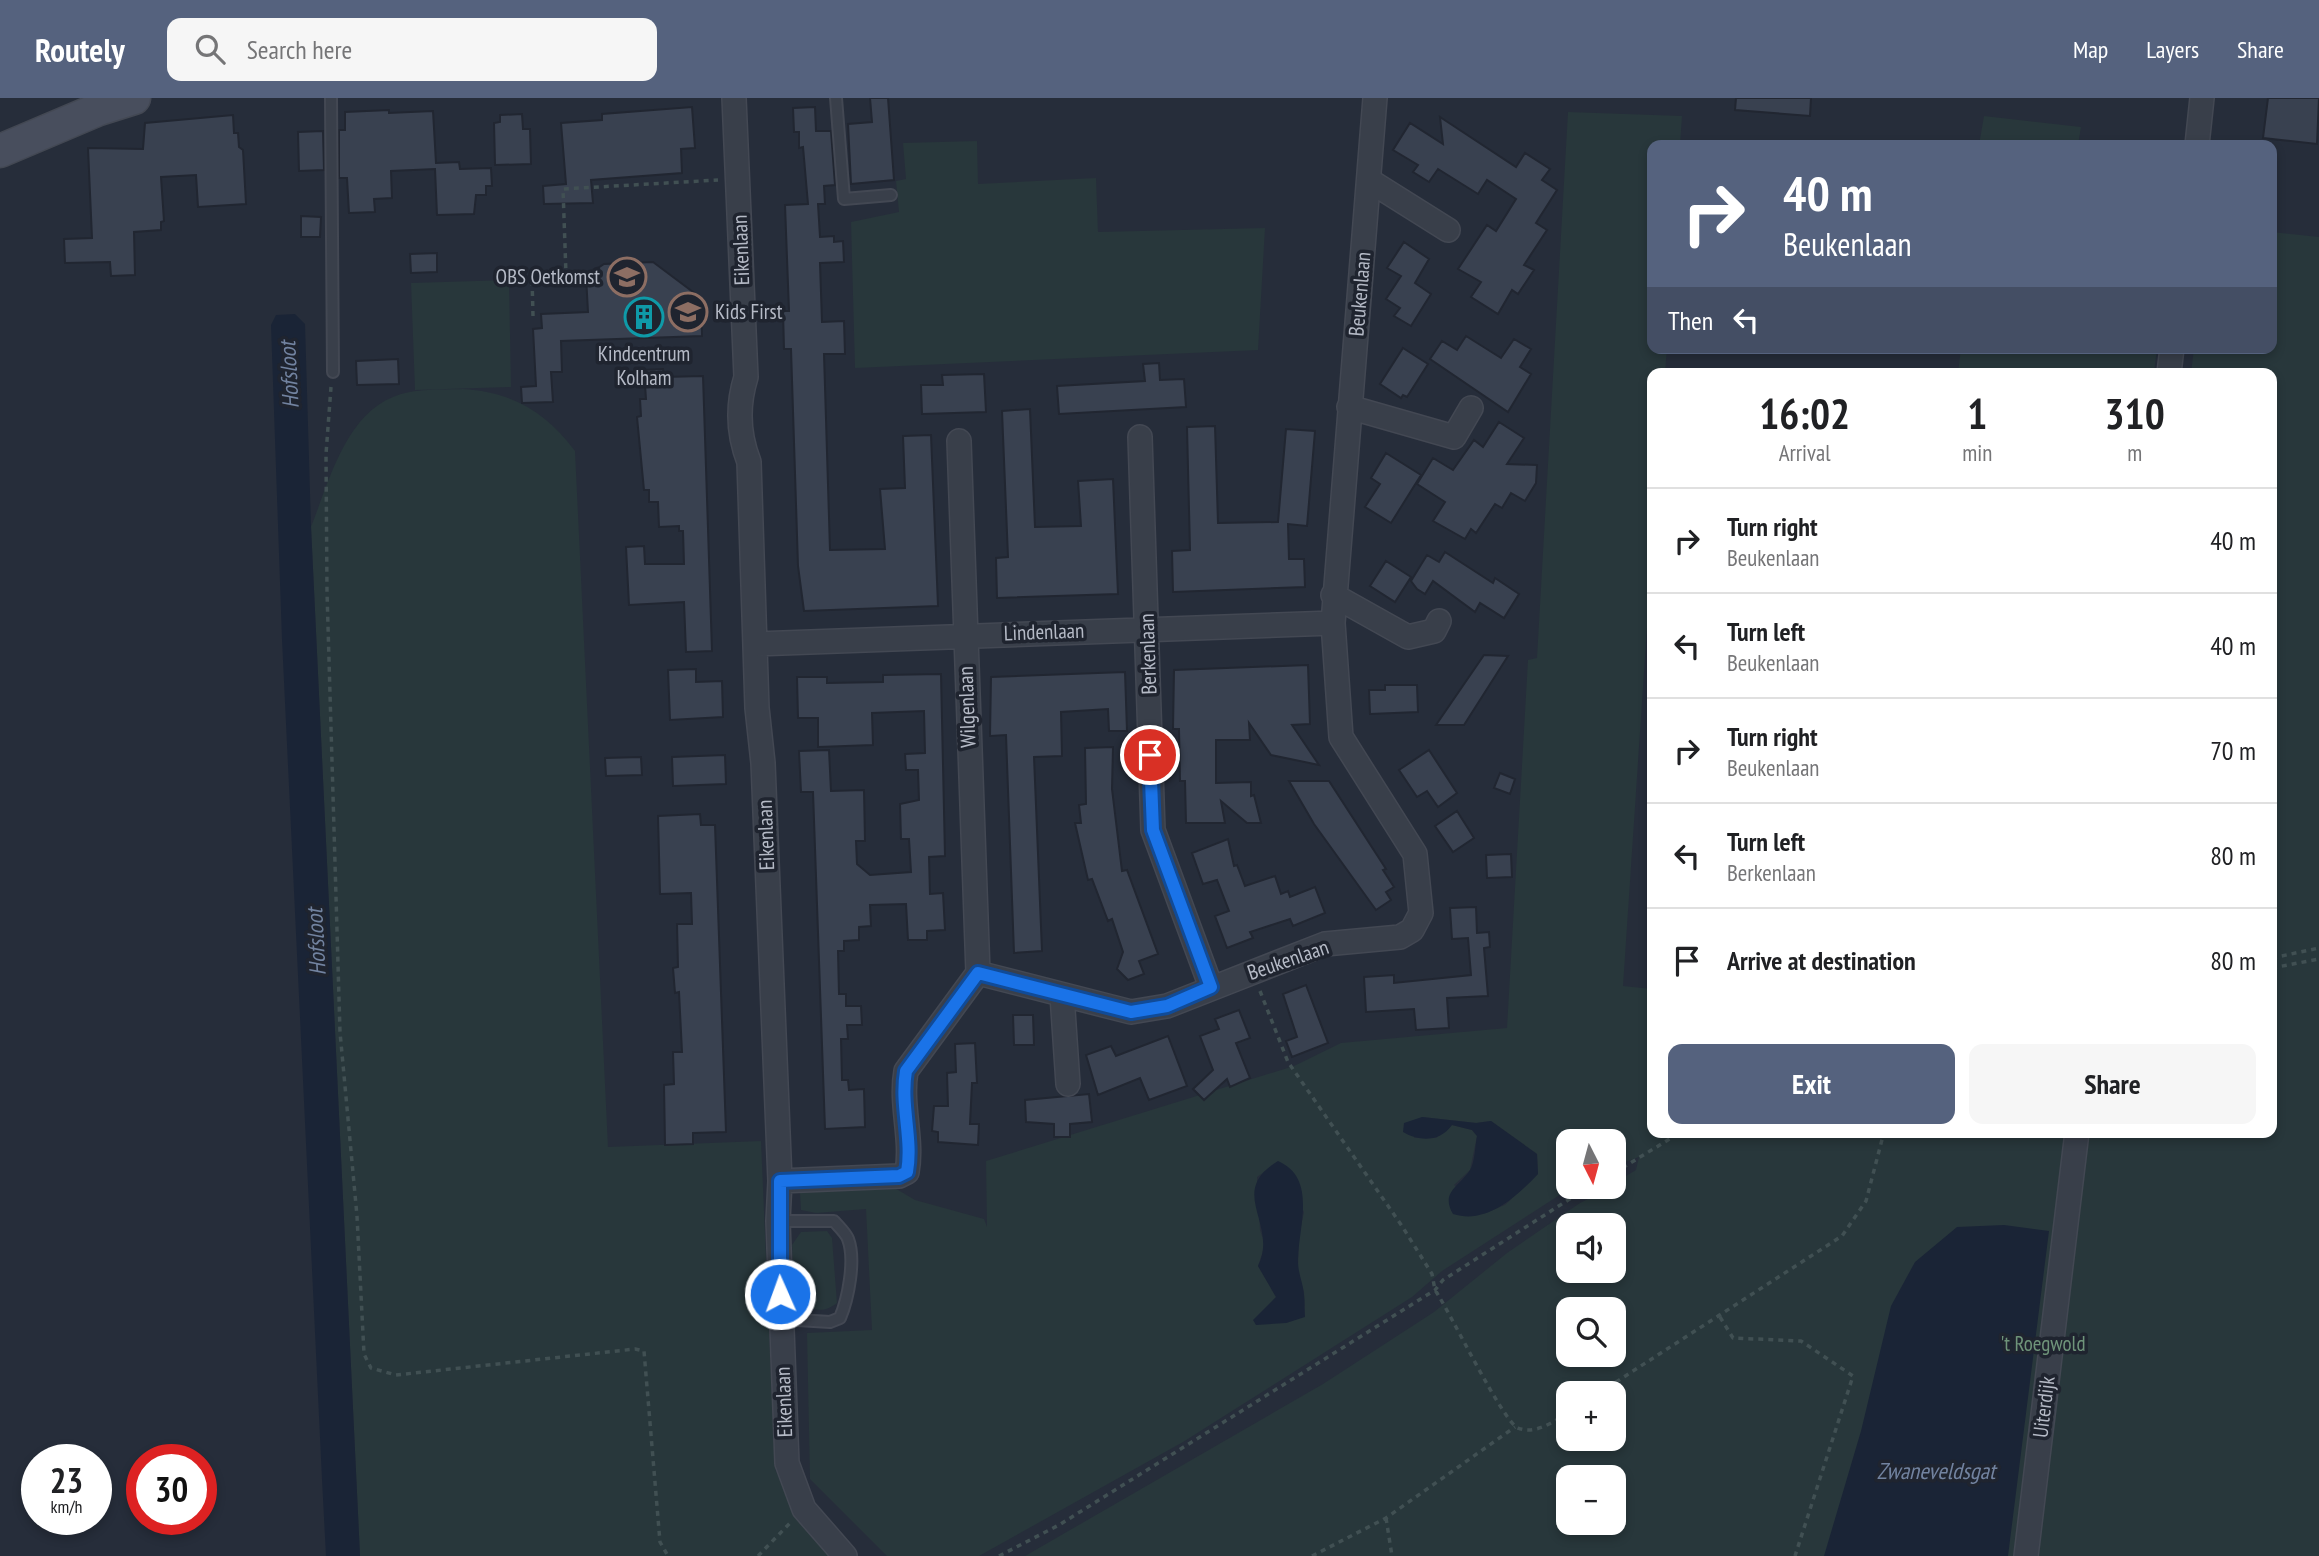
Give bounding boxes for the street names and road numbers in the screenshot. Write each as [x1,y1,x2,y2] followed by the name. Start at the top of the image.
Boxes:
[726,214,755,286] street label: Eikenlaan
[1342,251,1377,337] street label: Beukenlaan
[1133,613,1162,695] street label: Berkenlaan
[1003,617,1085,646] street label: Lindenlaan
[952,666,981,748] street label: Wilgenlaan
[751,799,780,871] street label: Eikenlaan
[1244,933,1332,986] street label: Beukenlaan
[769,1366,798,1438] street label: Eikenlaan
[2026,1375,2061,1439] street label: Uiterdijk

